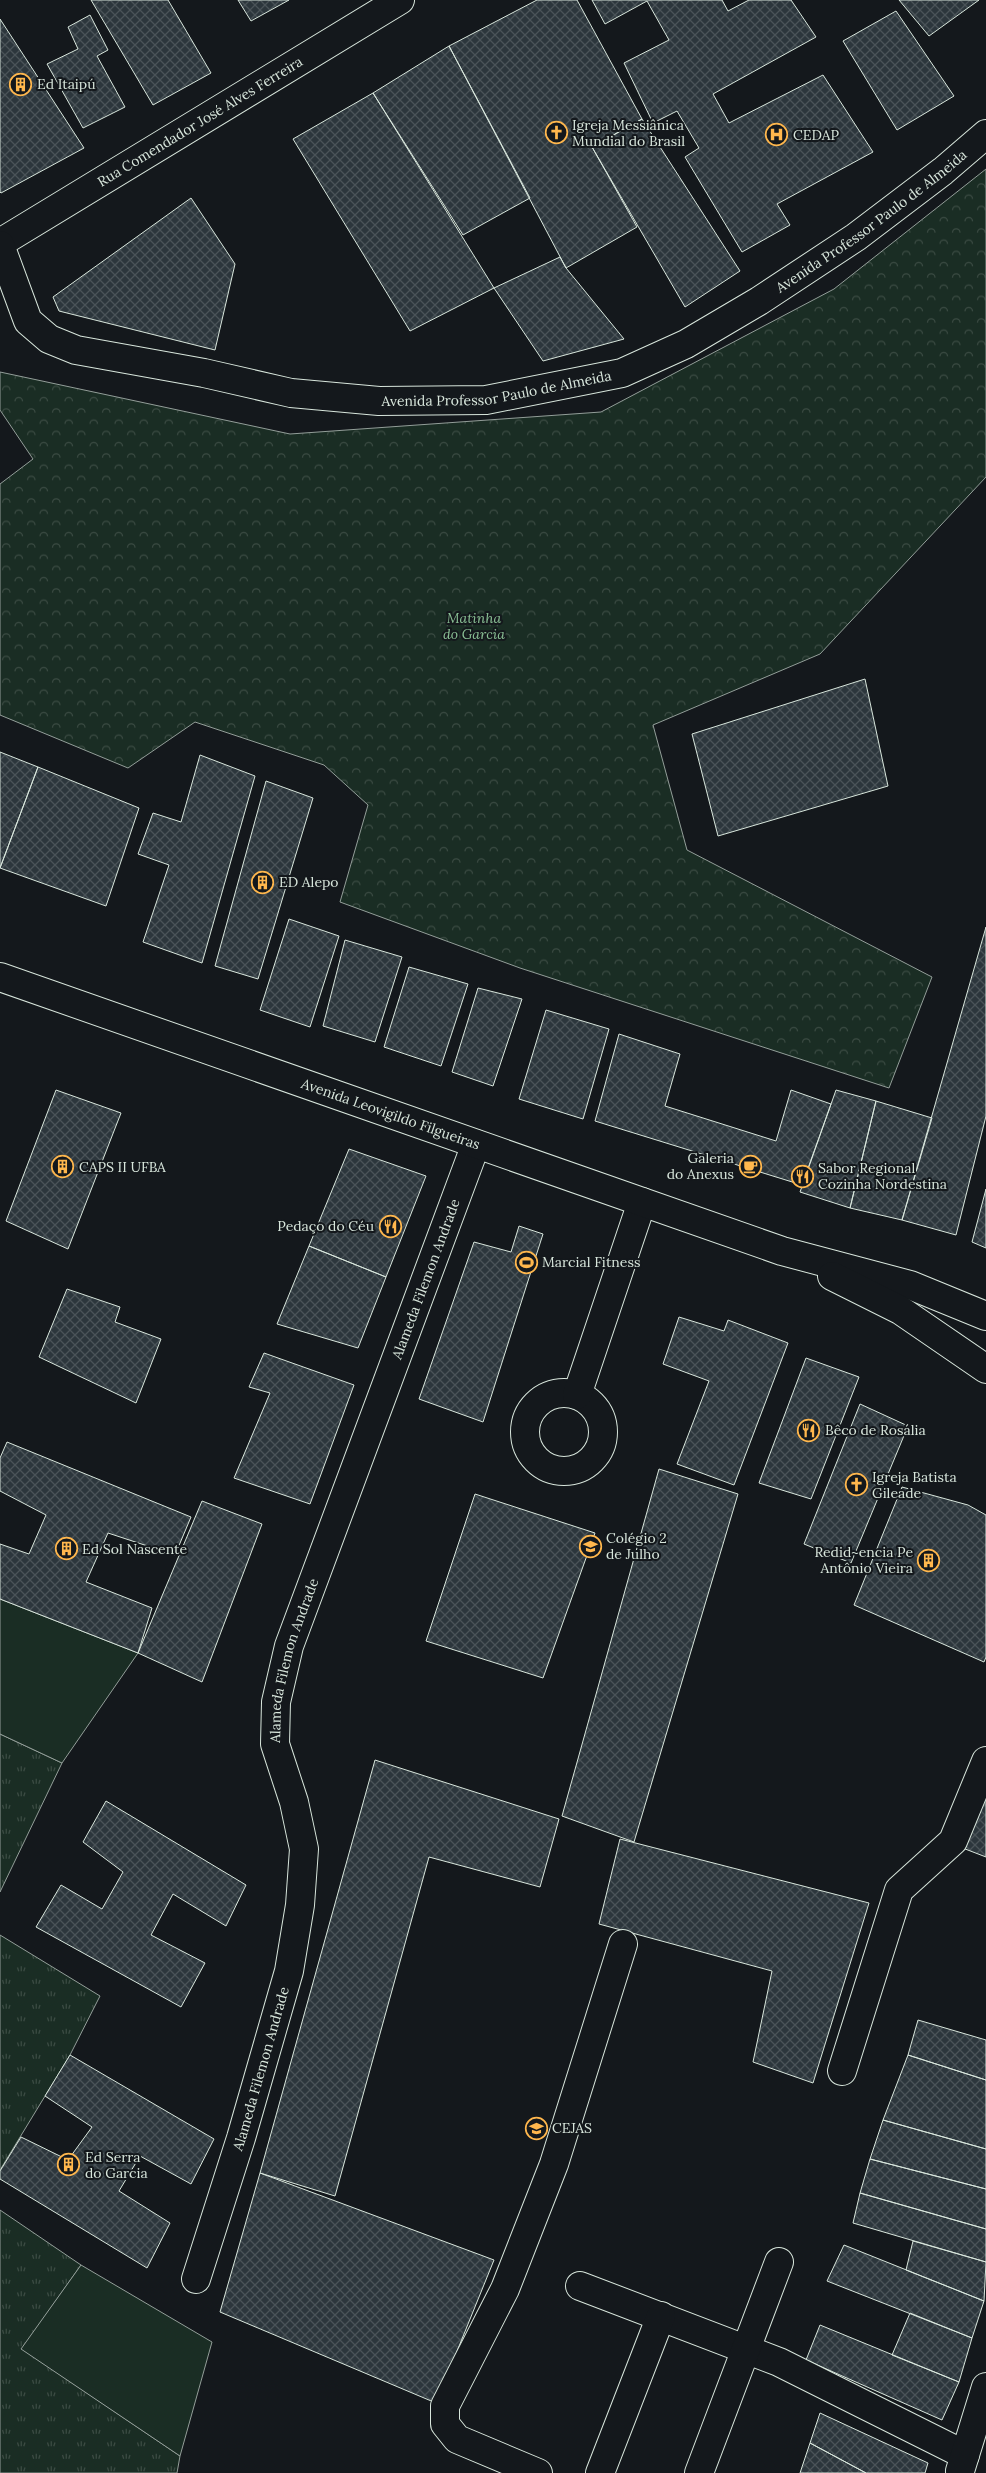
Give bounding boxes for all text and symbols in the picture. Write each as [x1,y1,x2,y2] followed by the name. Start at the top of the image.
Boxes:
[94,52,306,191] street label: Rua Comendador José Alves Ferreira
[9,72,33,96] building icon: Ed Itaipú
[37,75,96,93] place label: Ed Itaipú
[572,116,685,150] place label: Igreja Messiânica Mundial do Brasil
[544,121,568,145] church icon: Igreja Messiânica Mundial do Brasil
[765,123,789,147] hospital icon: CEDAP
[793,126,839,144] place label: CEDAP
[771,146,970,297] street label: Avenida Professor Paulo de Almeida
[380,366,613,410] street label: Avenida Professor Paulo de Almeida
[443,609,505,643] park label: Matinha do Garcia
[251,870,275,894] building icon: ED Alepo
[279,873,339,891] place label: ED Alepo
[298,1074,483,1154] street label: Avenida Leovigildo Filgueiras
[667,1149,734,1183] place label: Galeria do Anexus
[738,1154,762,1178] cafe icon: Galeria do Anexus
[51,1155,75,1179] building icon: CAPS II UFBA
[79,1158,166,1176] place label: CAPS II UFBA
[818,1159,947,1193] place label: Sabor Regional Cozinha Nordestina
[790,1164,814,1188] restaurant icon: Sabor Regional Cozinha Nordestina
[387,1196,464,1363] street label: Alameda Filemon Andrade
[378,1214,402,1238] restaurant icon: Pedaço do Céu
[277,1217,374,1235] place label: Pedaço do Céu
[514,1250,538,1274] sports icon: Marcial Fitness
[542,1253,640,1271] place label: Marcial Fitness
[797,1418,821,1442] restaurant icon: Bêco de Rosália
[825,1421,926,1439] place label: Bêco de Rosália
[872,1468,957,1502] place label: Igreja Batista Gileade
[844,1473,868,1497] church icon: Igreja Batista Gileade
[606,1529,667,1563] place label: Colégio 2 de Julho
[578,1534,602,1558] school or university icon: Colégio 2 de Julho
[54,1537,78,1561] building icon: Ed Sol Nascente
[82,1540,187,1558] place label: Ed Sol Nascente
[814,1543,913,1577] place label: Redid~encia Pe Antônio Vieira
[917,1548,941,1572] building icon: Redid~encia Pe Antônio Vieira
[266,1575,323,1744] street label: Alameda Filemon Andrade
[228,1984,293,2154] street label: Alameda Filemon Andrade
[524,2116,548,2140] school or university icon: CEJAS
[552,2119,592,2137] place label: CEJAS
[85,2148,148,2182] place label: Ed Serra do Garcia
[57,2153,81,2177] building icon: Ed Serra do Garcia

